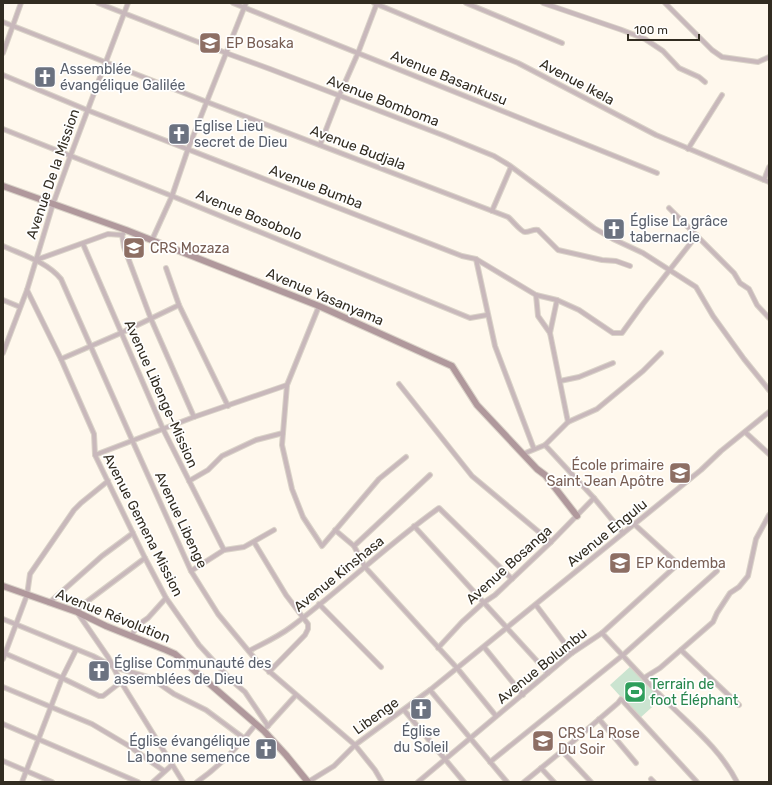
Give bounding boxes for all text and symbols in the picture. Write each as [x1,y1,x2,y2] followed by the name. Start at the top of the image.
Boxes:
[628,16,699,42] scale bar
[634,23,668,37] text: 100 m
[197,30,223,56] school or university icon: EP Bosaka
[226,35,294,52] place label: EP Bosaka
[388,47,510,109] street label: Avenue Basankusu
[537,55,617,109] street label: Avenue Ikela
[60,61,186,94] place label: Assemblée évangélique Galilée
[32,64,58,90] church icon: Assemblée évangélique Galilée
[324,72,442,130] street label: Avenue Bomboma
[23,107,83,241] street label: Avenue De la Mission
[194,118,288,151] place label: Eglise Lieu secret de Dieu
[166,121,192,147] church icon: Eglise Lieu secret de Dieu
[308,122,408,174] street label: Avenue Budjala
[267,161,365,213] street label: Avenue Bumba
[194,186,304,244] street label: Avenue Bosobolo
[630,212,728,246] place label: Église La grâce tabernacle
[601,216,627,242] church icon: Église La grâce tabernacle
[121,235,147,261] school or university icon: CRS Mozaza
[150,240,229,257] place label: CRS Mozaza
[264,265,386,329] street label: Avenue Yasanyama
[121,317,201,471] street label: Avenue Libenge-Mission
[99,451,187,599] street label: Avenue Gemena Mission
[547,456,664,490] place label: École primaire Saint Jean Apôtre
[667,460,693,486] school or university icon: École primaire Saint Jean Apôtre
[151,469,211,571] street label: Avenue Libenge
[564,496,650,570] street label: Avenue Engulu
[463,522,555,608] street label: Avenue Bosanga
[291,532,387,616] street label: Avenue Kinshasa
[607,550,633,576] school or university icon: EP Kondemba
[636,555,726,572] place label: EP Kondemba
[53,585,173,647] street label: Avenue Révolution
[494,625,590,707] street label: Avenue Bolumbu
[114,654,271,688] place label: Église Communauté des assemblées de Dieu
[86,658,112,684] church icon: Église Communauté des assemblées de Dieu
[650,676,739,709] place label: Terrain de foot Éléphant
[622,679,648,705] sports icon: Terrain de foot Éléphant
[350,694,402,738] street label: Libenge
[408,696,434,722] church icon: Église du Soleil
[394,722,448,756] place label: Église du Soleil
[558,725,640,758] place label: CRS La Rose Du Soir
[530,728,556,754] school or university icon: CRS La Rose Du Soir
[127,732,250,766] place label: Église évangélique La bonne semence
[253,736,279,762] church icon: Église évangélique La bonne semence

